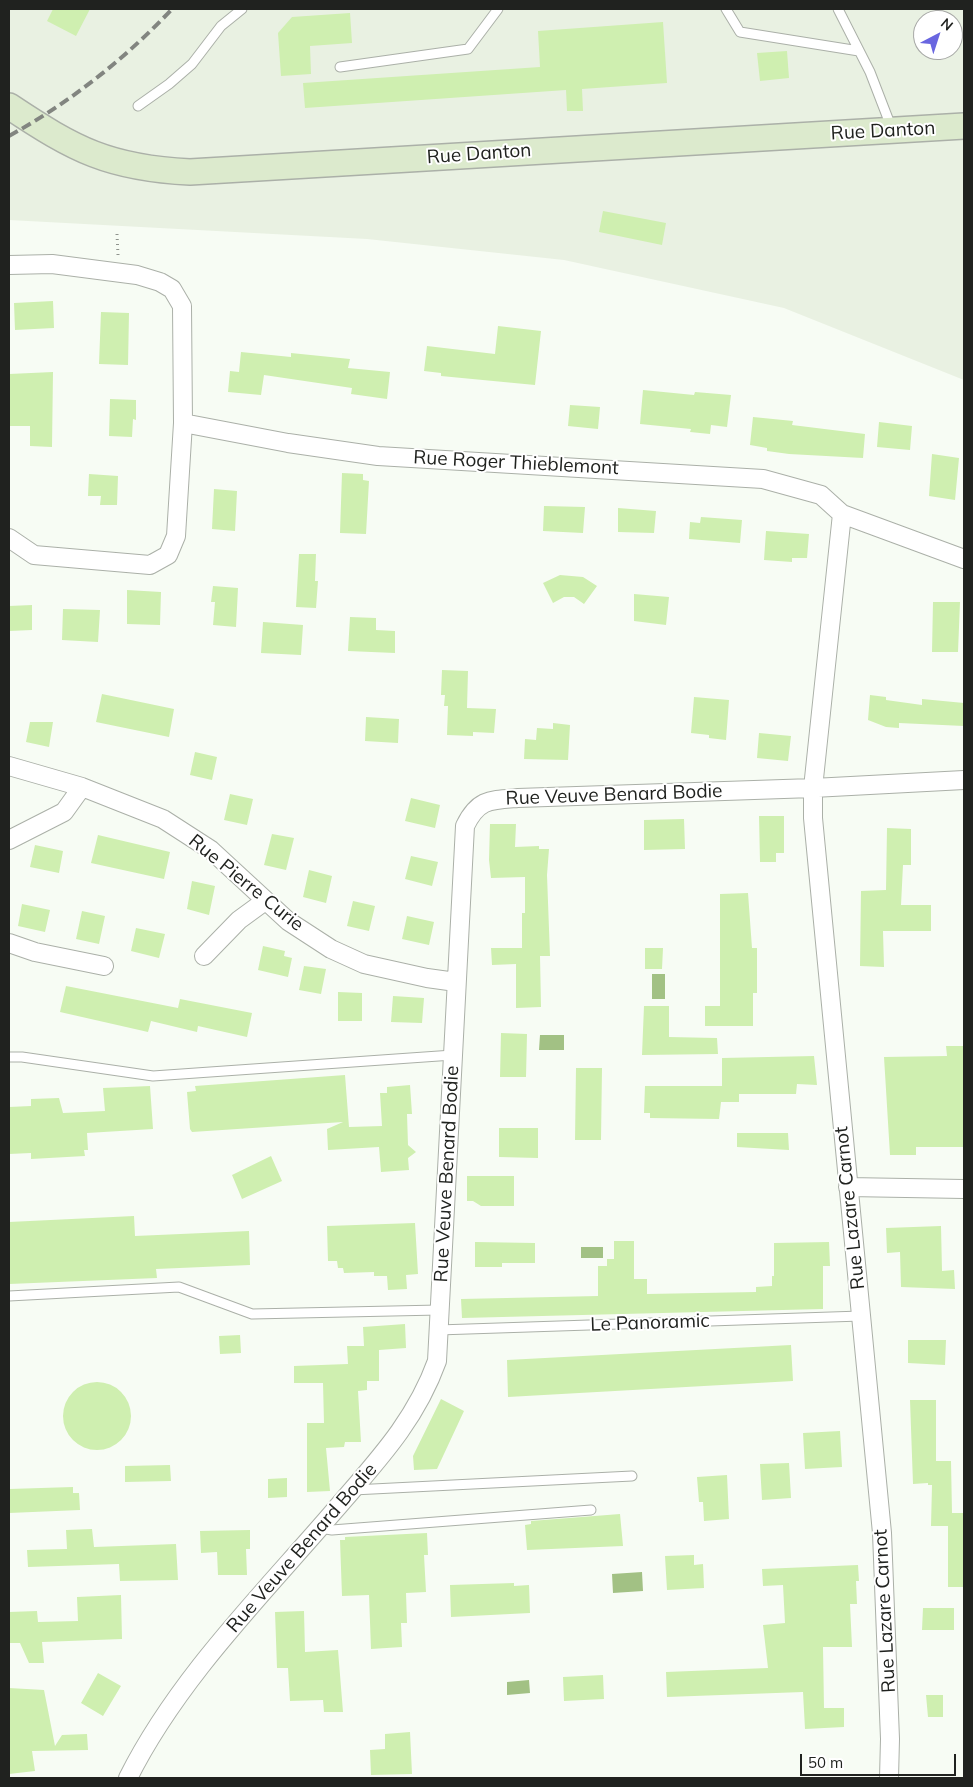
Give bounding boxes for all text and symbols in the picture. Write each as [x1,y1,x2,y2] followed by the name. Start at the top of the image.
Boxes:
[913,10,963,60] north arrow
[937,14,957,35] text: N
[830,117,936,145] street label: Rue Danton
[426,139,532,169] street label: Rue Danton
[413,446,619,480] street label: Rue Roger Thieblemont
[505,780,723,810] street label: Rue Veuve Benard Bodie
[184,830,308,936] street label: Rue Pierre Curie
[430,1065,464,1283] street label: Rue Veuve Benard Bodie
[830,1125,870,1291] street label: Rue Lazare Carnot
[590,1310,710,1336] street label: Le Panoramic
[222,1459,382,1637] street label: Rue Veuve Benard Bodie
[869,1529,901,1693] street label: Rue Lazare Carnot
[803,1744,959,1776] scale bar
[808,1753,843,1772] text: 50 m

